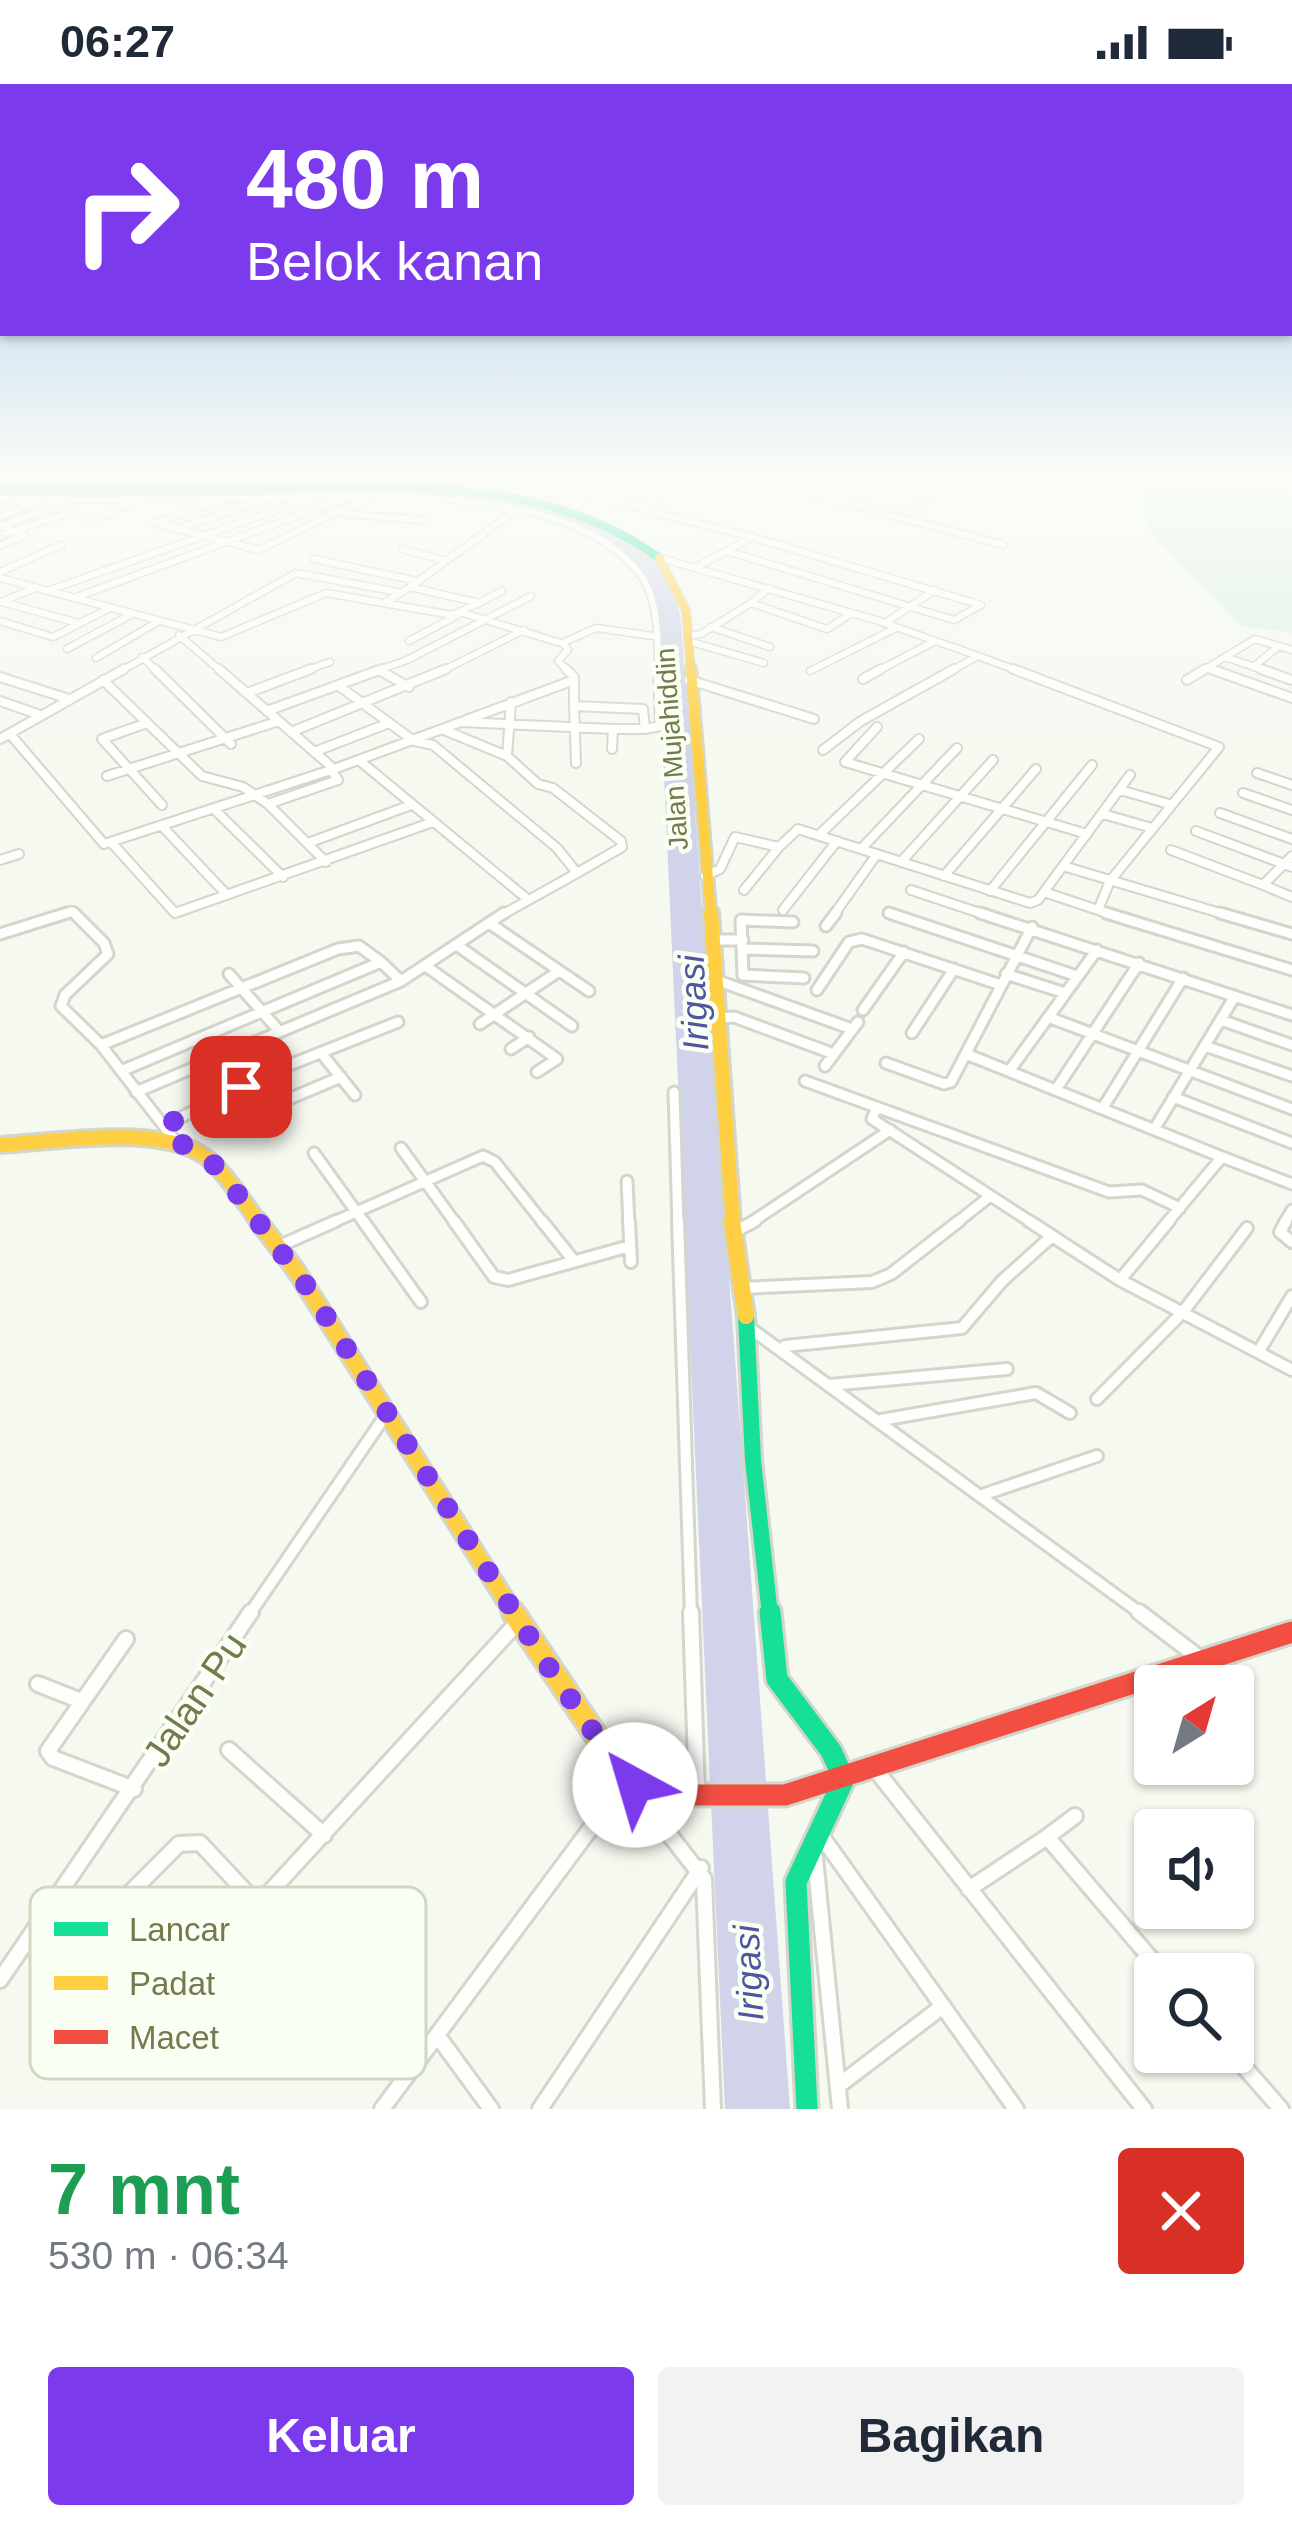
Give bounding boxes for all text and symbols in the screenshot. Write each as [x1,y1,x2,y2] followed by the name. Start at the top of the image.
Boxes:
[60,16,175,67] text: 06:27
[48,132,204,288] icon: right
[246,132,484,226] text: 480 m
[246,231,543,291] text: Belok kanan
[650,647,694,851] street label: Jalan Mujahiddin
[670,953,716,1052] water label: Irigasi
[190,1036,292,1138] pin
[208,1054,274,1120] icon: arrive
[134,1624,255,1774] street label: Jalan Pu
[1134,1665,1254,1785] north arrow
[1134,1665,1254,2073] map controls
[572,1722,698,1848] position arrow
[1134,1809,1254,1929] button: sound
[30,1887,426,2079] legend
[129,1911,230,1948] text: Lancar
[725,1923,771,2022] water label: Irigasi
[1134,1953,1254,2073] button: search
[129,1965,215,2002] text: Padat
[129,2019,219,2056] text: Macet
[1118,2148,1244,2274] button: close
[48,2149,240,2229] text: 7 mnt
[48,2234,289,2277] text: 530 m · 06:34
[48,2367,634,2505] button: Keluar
[658,2367,1244,2505] button: Bagikan

